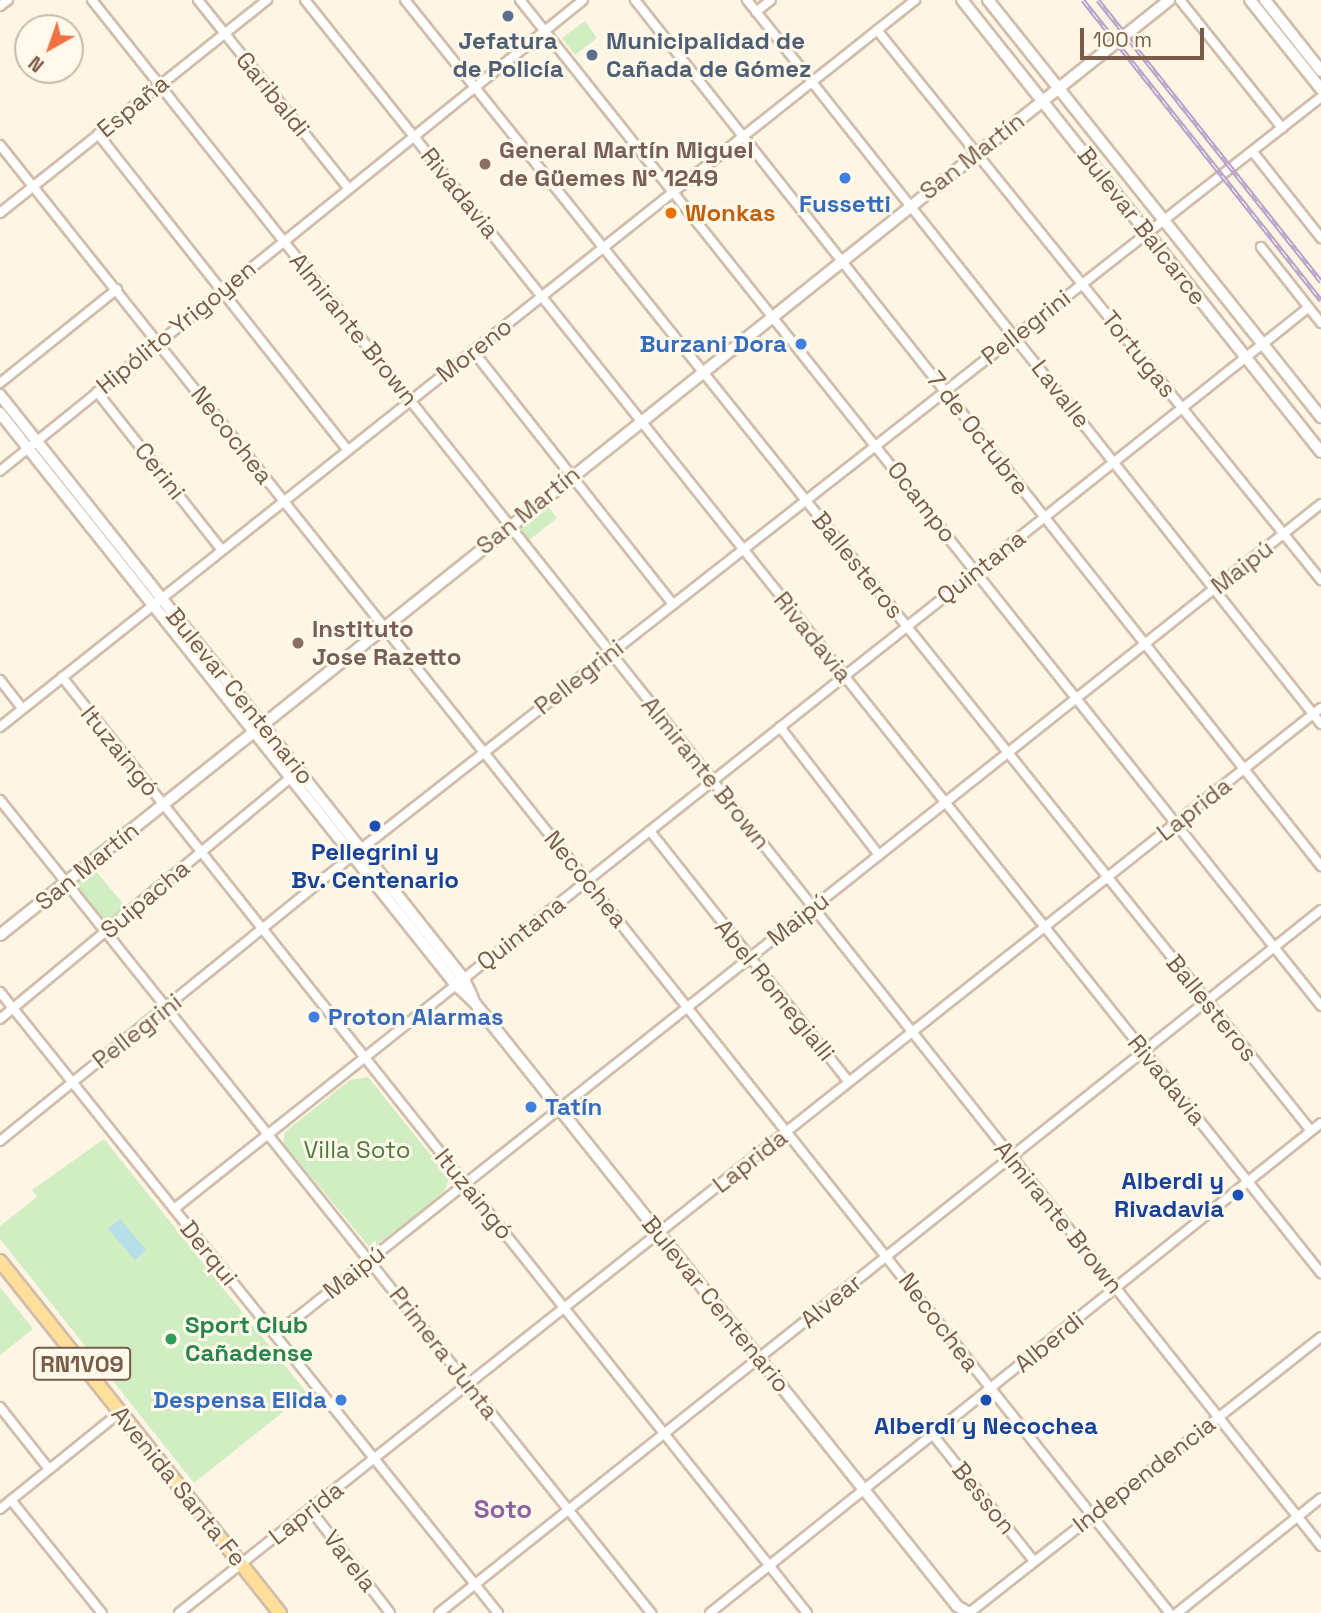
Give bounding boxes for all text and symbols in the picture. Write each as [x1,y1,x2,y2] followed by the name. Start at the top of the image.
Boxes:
[500,8,516,24] marker: Jefatura de Policía
[14,14,84,84] north arrow
[1083,14,1207,58] scale bar
[1093,26,1152,53] text: 100 m
[452,27,564,83] place label: Jefatura de Policía
[606,27,811,83] place label: Municipalidad de Cañada de Gómez
[230,46,316,142] street label: Garibaldi
[584,47,600,63] marker: Municipalidad de Cañada de Gómez
[24,50,49,78] text: N
[91,68,175,144] street label: España
[914,106,1030,206] street label: San Martín
[499,136,754,192] place label: General Martín Miguel de Güemes N° 1249
[1071,141,1213,311] street label: Bulevar Balcarce
[415,142,505,244] street label: Rivadavia
[477,156,493,172] marker: General Martín Miguel de Güemes N° 1249
[837,170,853,186] marker: Fussetti
[799,190,891,218] place label: Fussetti
[685,199,776,227] place label: Wonkas
[663,205,679,221] marker: Wonkas
[284,247,424,411] street label: Almirante Brown
[90,254,262,400] street label: Hipólito Yrigoyen
[976,283,1076,371] street label: Pellegrini
[1095,305,1183,403] street label: Tortugas
[430,312,518,388] street label: Moreno
[639,330,787,358] place label: Burzani Dora
[793,336,809,352] marker: Burzani Dora
[1025,354,1097,434] street label: Lavalle
[921,365,1035,501] street label: 7 de Octubre
[185,380,279,490] street label: Necochea
[129,436,191,506] street label: Cerini
[881,456,963,548] street label: Ocampo
[471,460,585,560] street label: San Martín
[806,506,910,624] street label: Ballesteros
[931,524,1031,610] street label: Quintana
[1205,534,1279,600] street label: Maipú
[768,586,858,688] street label: Rivadavia
[160,602,320,790] street label: Bulevar Centenario
[312,615,462,671] place label: Instituto Jose Razetto
[529,633,629,721] street label: Pellegrini
[290,635,306,651] marker: Instituto Jose Razetto
[636,691,776,855] street label: Almirante Brown
[75,700,165,802] street label: Ituzaingó
[1151,771,1237,847] street label: Laprida
[30,816,144,916] street label: San Martín
[367,818,383,834] marker: Pellegrini y Bv. Centenario
[538,825,634,933] street label: Necochea
[291,838,459,894] place label: Pellegrini y Bv. Centenario
[95,854,195,944] street label: Suipacha
[761,886,835,952] street label: Maipú
[471,890,571,976] street label: Quintana
[709,913,841,1067] street label: Abel Romegialli
[1160,949,1264,1067] street label: Ballesteros
[87,987,187,1075] street label: Pellegrini
[328,1003,504,1031] place label: Proton Alarmas
[306,1009,322,1025] marker: Proton Alarmas
[1122,1029,1212,1131] street label: Rivadavia
[545,1093,602,1121] place label: Tatín
[523,1099,539,1115] marker: Tatín
[707,1123,793,1199] street label: Laprida
[989,1135,1129,1299] street label: Almirante Brown
[304,1136,410,1164] park label: Villa Soto
[429,1143,519,1245] street label: Ituzaingó
[1114,1167,1224,1223] place label: Alberdi y Rivadavia
[1230,1187,1246,1203] marker: Alberdi y Rivadavia
[636,1210,796,1398] street label: Bulevar Centenario
[174,1215,244,1291] street label: Derqui
[317,1239,391,1305] street label: Maipú
[892,1267,986,1377] street label: Necochea
[795,1268,867,1334] street label: Alvear
[383,1281,505,1425] street label: Primera Junta
[1009,1305,1089,1379] street label: Alberdi
[185,1311,313,1367] place label: Sport Club Cañadense
[163,1331,179,1347] marker: Sport Club Cañadense
[33,1344,131,1384] road number: RN1V09
[153,1386,327,1414] place label: Despensa Elida
[333,1392,349,1408] marker: Despensa Elida
[978,1392,994,1408] marker: Alberdi y Necochea
[105,1400,253,1572] street label: Avenida Santa Fe
[1067,1409,1221,1539] street label: Independencia
[874,1412,1098,1440] place label: Alberdi y Necochea
[946,1456,1022,1540] street label: Besson
[263,1475,349,1551] street label: Laprida
[474,1494,532,1526] district label: Soto
[317,1524,383,1598] street label: Varela

